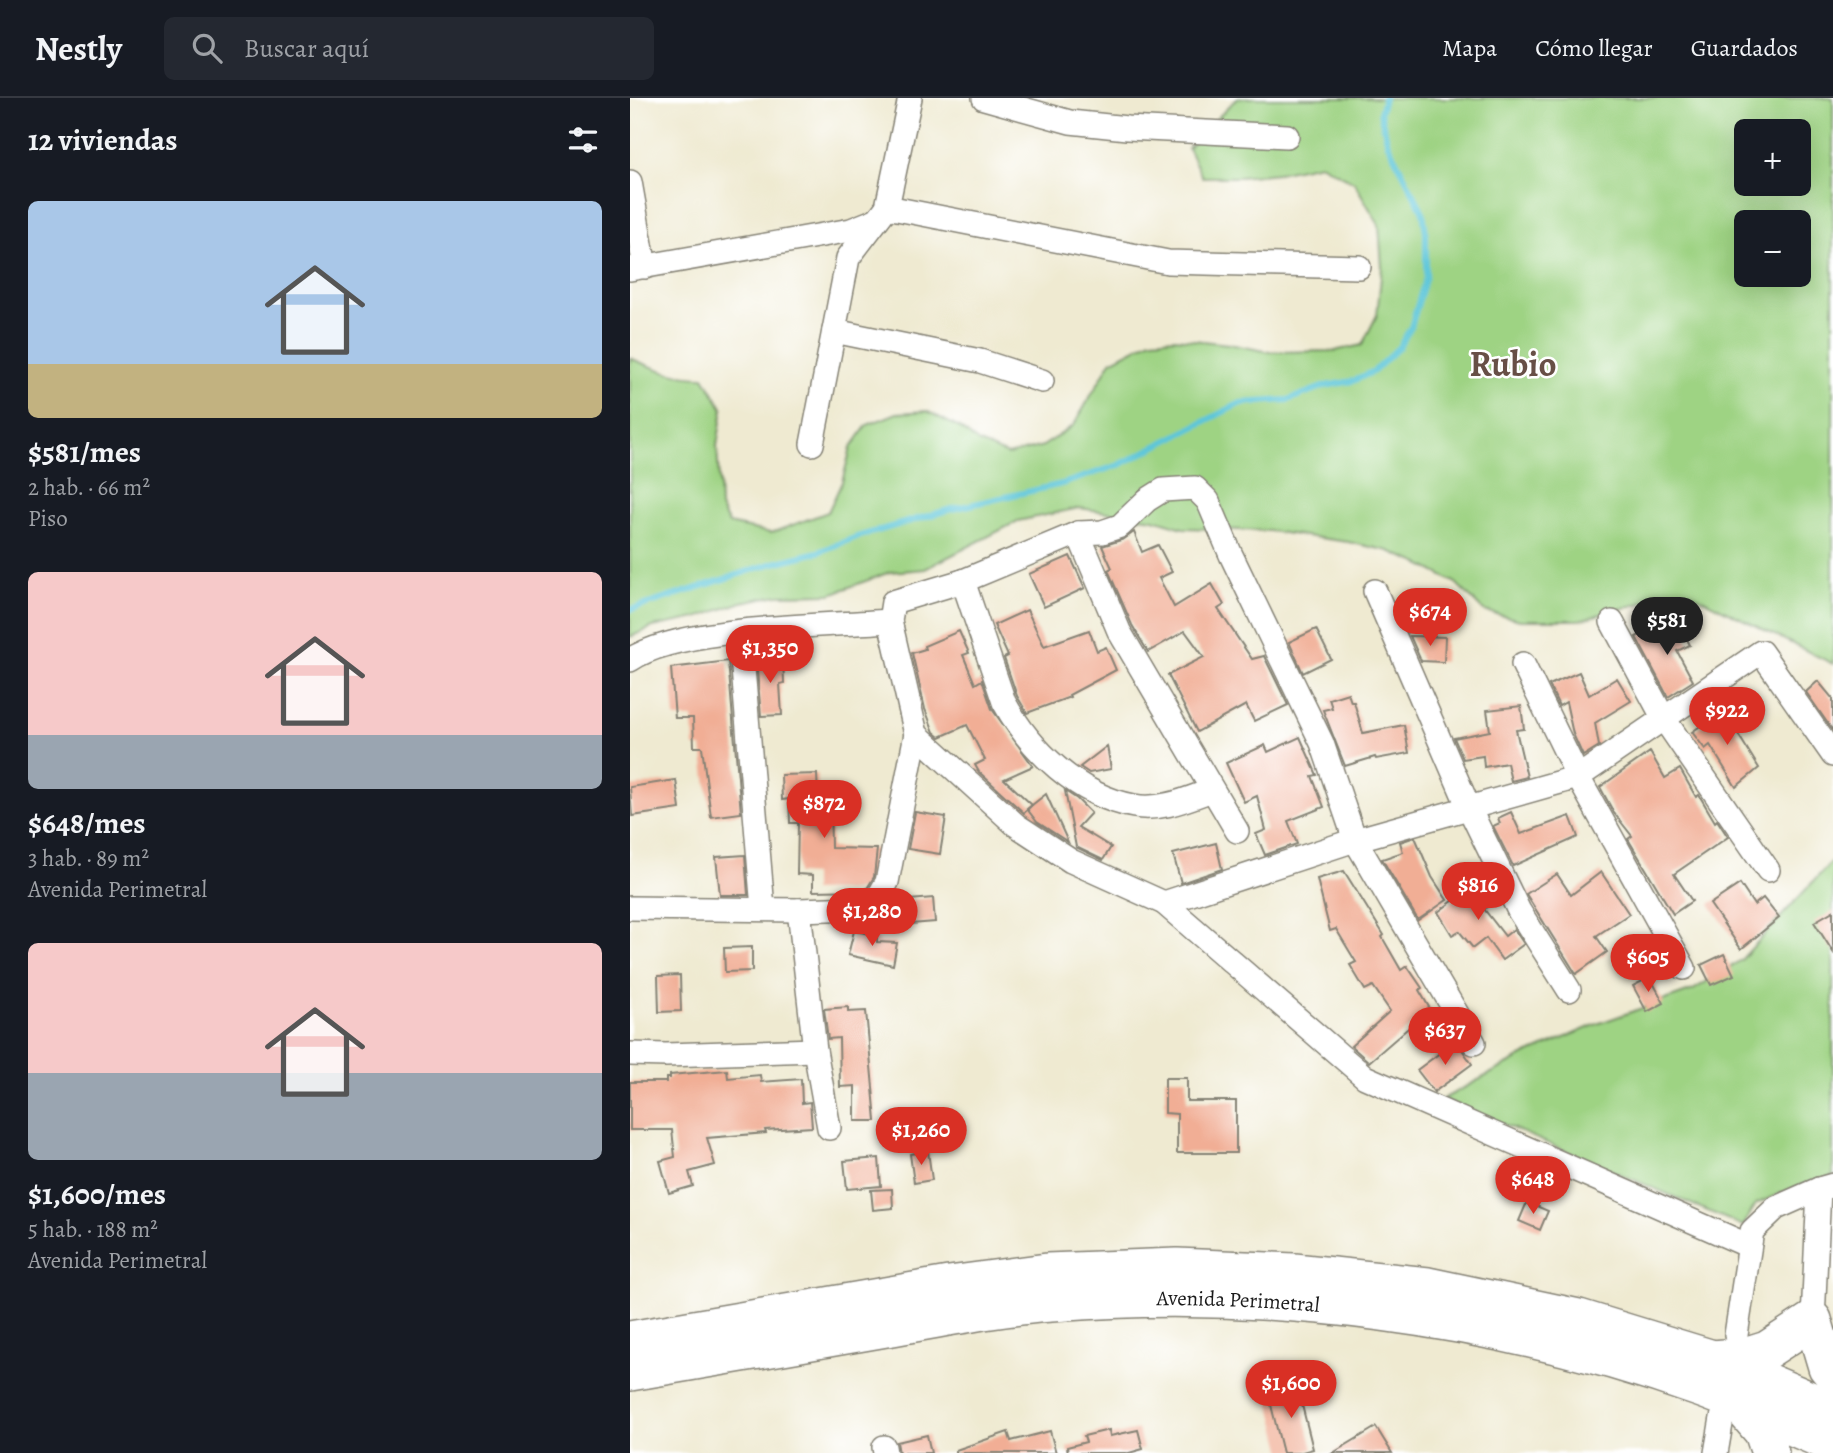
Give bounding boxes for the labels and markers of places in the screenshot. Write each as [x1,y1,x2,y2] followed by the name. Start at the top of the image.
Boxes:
[1389,588,1471,648] pin: $674
[1626,598,1708,657] pin: $581
[713,626,827,685] pin: $1,350
[1686,688,1768,747] pin: $922
[783,780,865,840] pin: $872
[1437,862,1519,922] pin: $816
[815,888,929,948] pin: $1,280
[1607,934,1689,994] pin: $605
[1404,1007,1486,1067] pin: $637
[864,1108,978,1167] pin: $1,260
[1492,1156,1574,1216] pin: $648
[1234,1360,1348,1420] pin: $1,600

